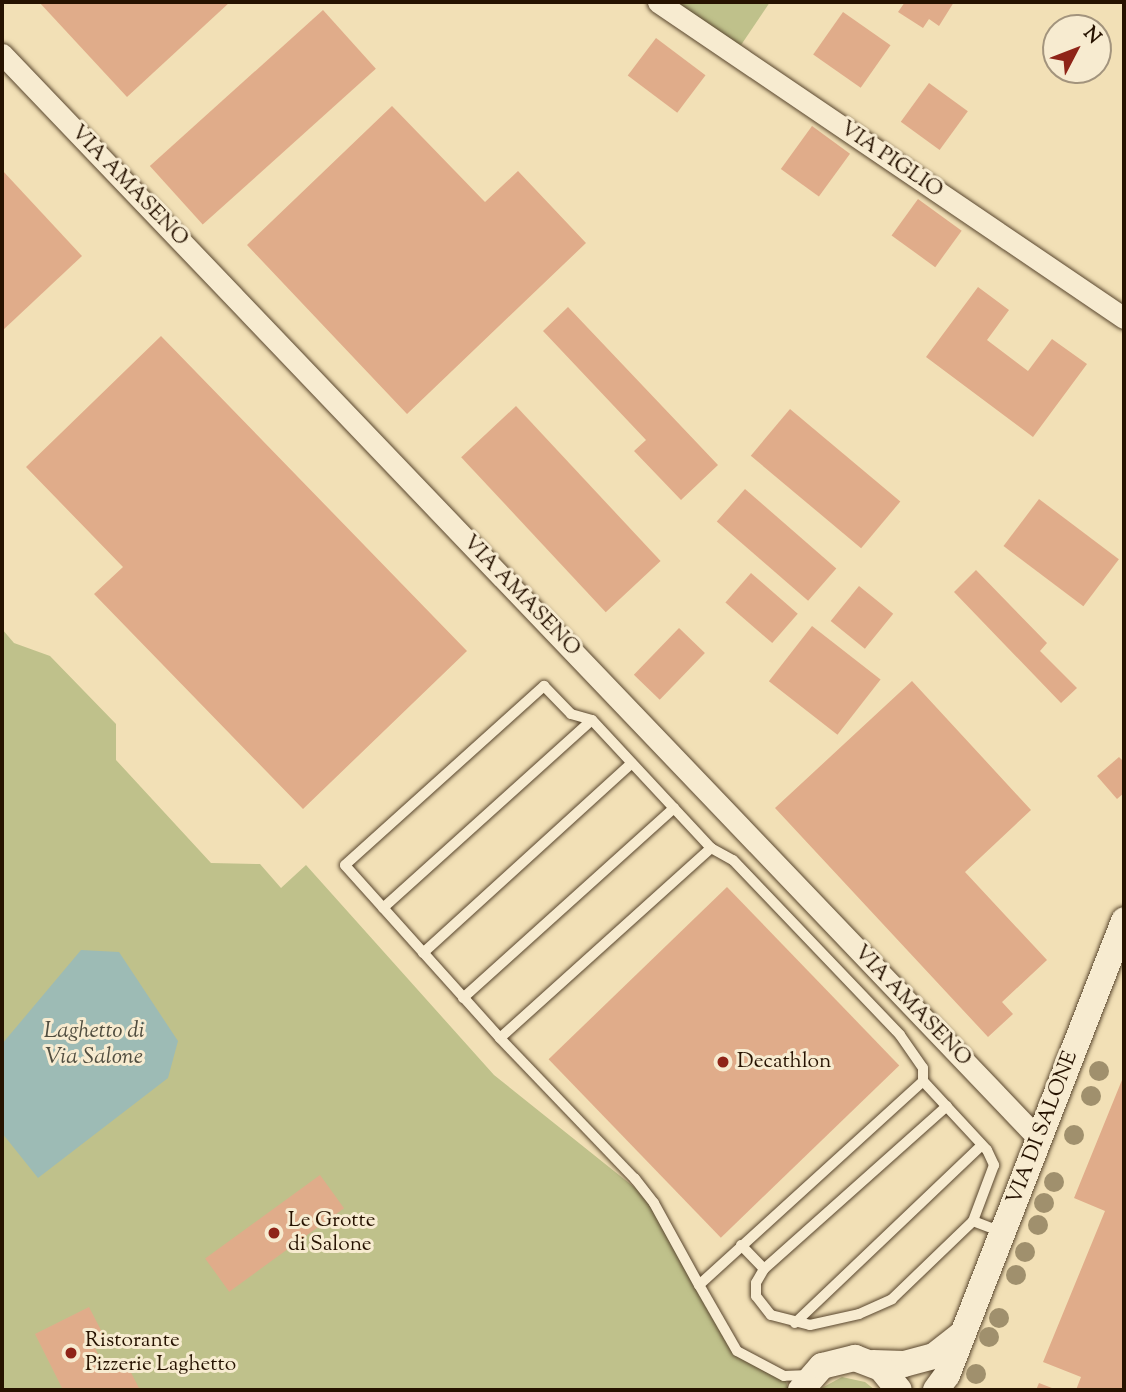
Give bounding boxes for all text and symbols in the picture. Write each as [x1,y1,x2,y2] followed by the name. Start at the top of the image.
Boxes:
[1042,14,1112,84] north arrow
[1076,21,1107,51] text: N
[835,116,947,204] street label: VIA PIGLIO
[65,120,193,252] street label: VIA AMASENO
[457,530,585,662] street label: VIA AMASENO
[848,940,976,1072] street label: VIA AMASENO
[43,1018,145,1072] water label: Laghetto di Via Salone
[1002,1048,1084,1208] street label: VIA DI SALONE
[737,1049,831,1075] place label: Decathlon
[715,1054,731,1070] marker: Decathlon
[288,1208,376,1258] place label: Le Grotte di Salone
[266,1225,282,1241] marker: Le Grotte di Salone
[85,1328,236,1378] place label: Ristorante Pizzerie Laghetto
[63,1345,79,1361] marker: Ristorante Pizzerie Laghetto

